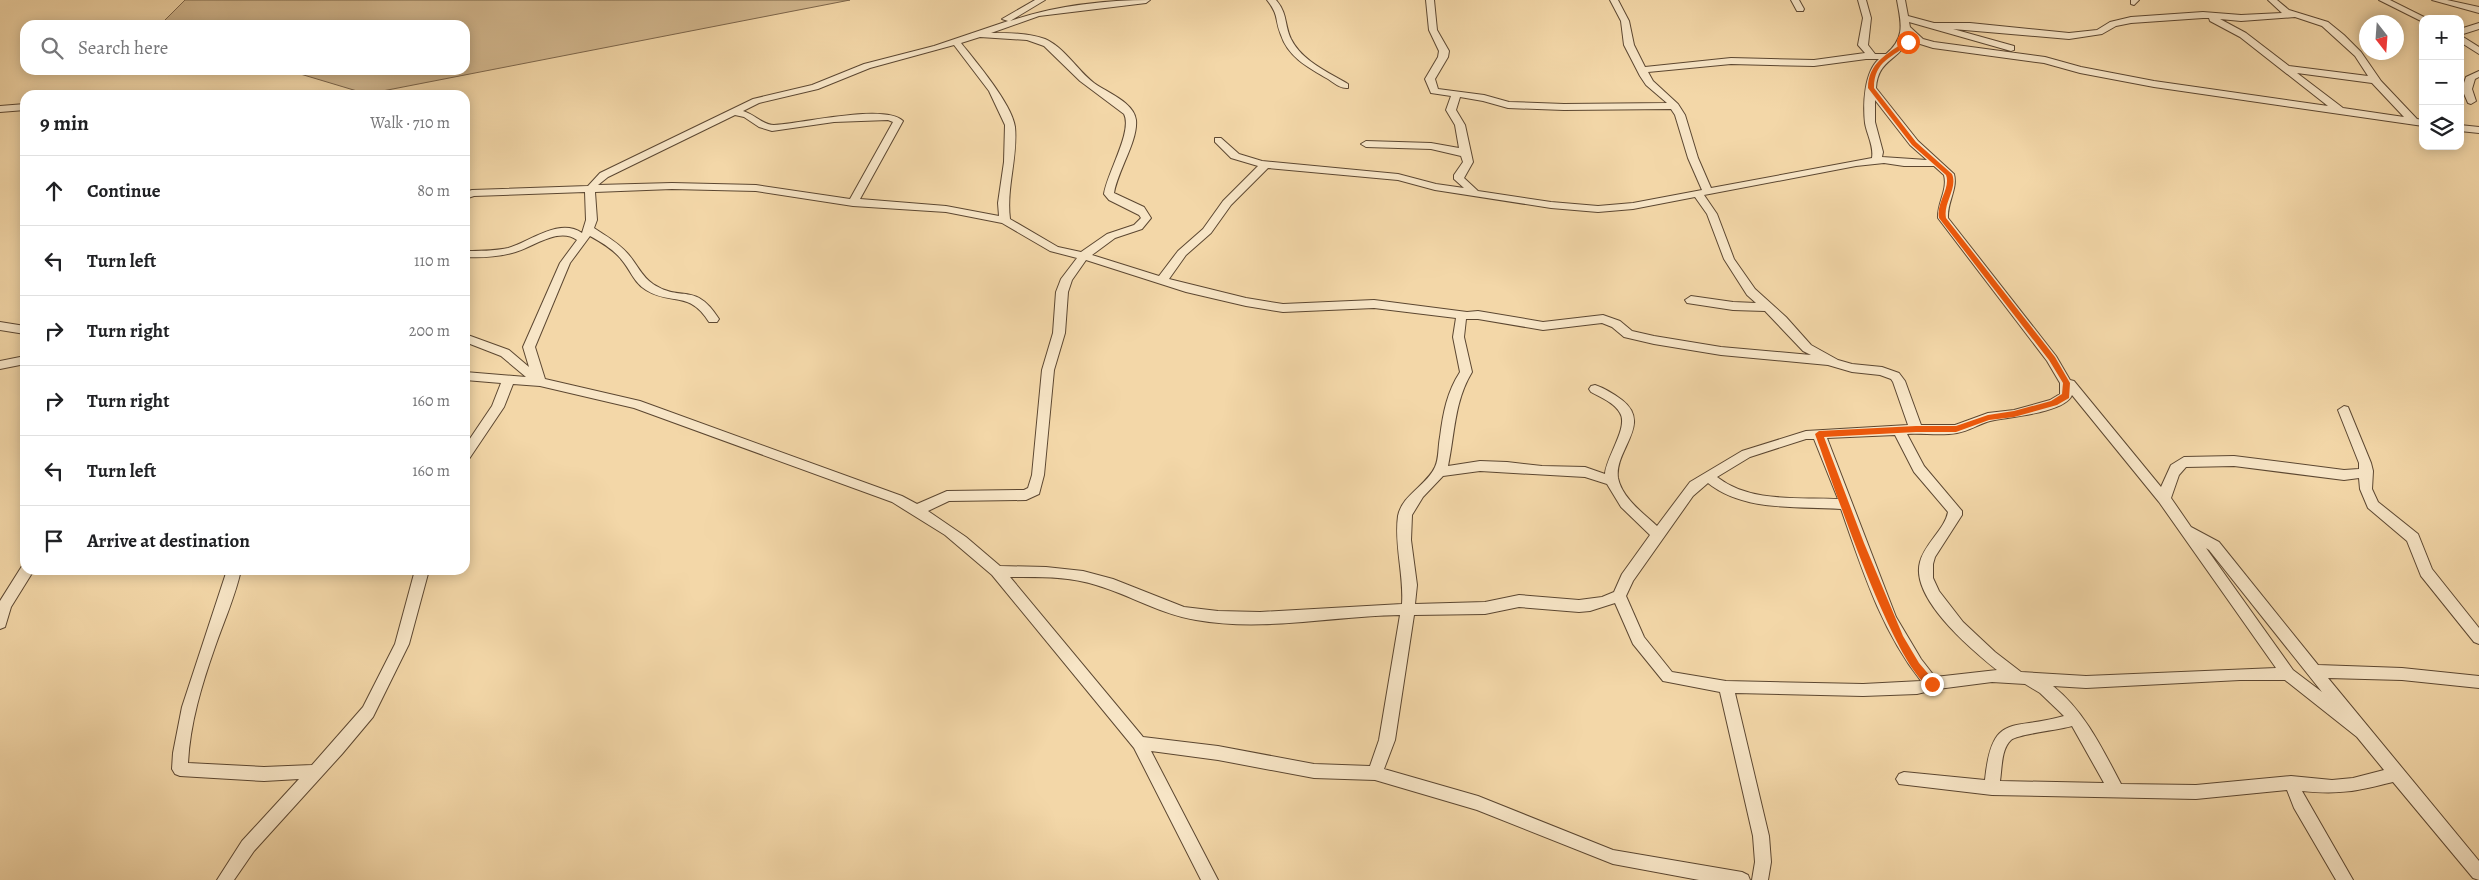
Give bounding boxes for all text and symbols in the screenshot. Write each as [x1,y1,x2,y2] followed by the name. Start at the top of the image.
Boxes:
[2359,15,2404,60] north arrow
[2419,15,2464,150] map controls
[2419,15,2464,60] button: +
[20,20,470,75] search box
[1897,31,1920,54] route start
[38,34,66,62] icon: search
[78,35,168,61] text: Search here
[2419,60,2464,105] button: −
[2419,105,2464,150] button: layers
[40,109,89,137] text: 9 min
[370,112,450,134] text: Walk · 710 m
[40,177,68,205] icon: ahead
[87,178,161,204] text: Continue
[417,180,450,202] text: 80 m
[40,247,68,275] icon: left
[87,248,156,274] text: Turn left
[414,250,450,272] text: 110 m
[40,317,68,345] icon: right
[87,318,169,344] text: Turn right
[409,320,450,342] text: 200 m
[40,387,68,415] icon: right
[87,388,169,414] text: Turn right
[412,390,450,412] text: 160 m
[40,457,68,485] icon: left
[87,458,156,484] text: Turn left
[412,460,450,482] text: 160 m
[40,527,68,555] icon: arrive
[87,528,250,554] text: Arrive at destination
[1921,673,1944,696] route end

